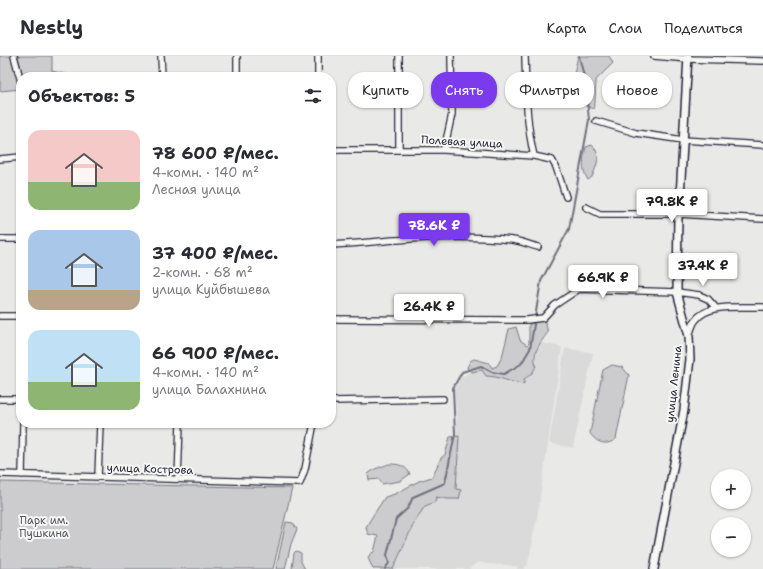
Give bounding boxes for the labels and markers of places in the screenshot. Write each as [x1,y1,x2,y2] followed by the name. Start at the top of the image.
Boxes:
[635,189,709,223] pin: 79.8K ₽
[397,213,471,247] pin: 78.6K ₽
[666,253,740,287] pin: 37.4K ₽
[566,265,640,299] pin: 66.9K ₽
[392,294,466,328] pin: 26.4K ₽

